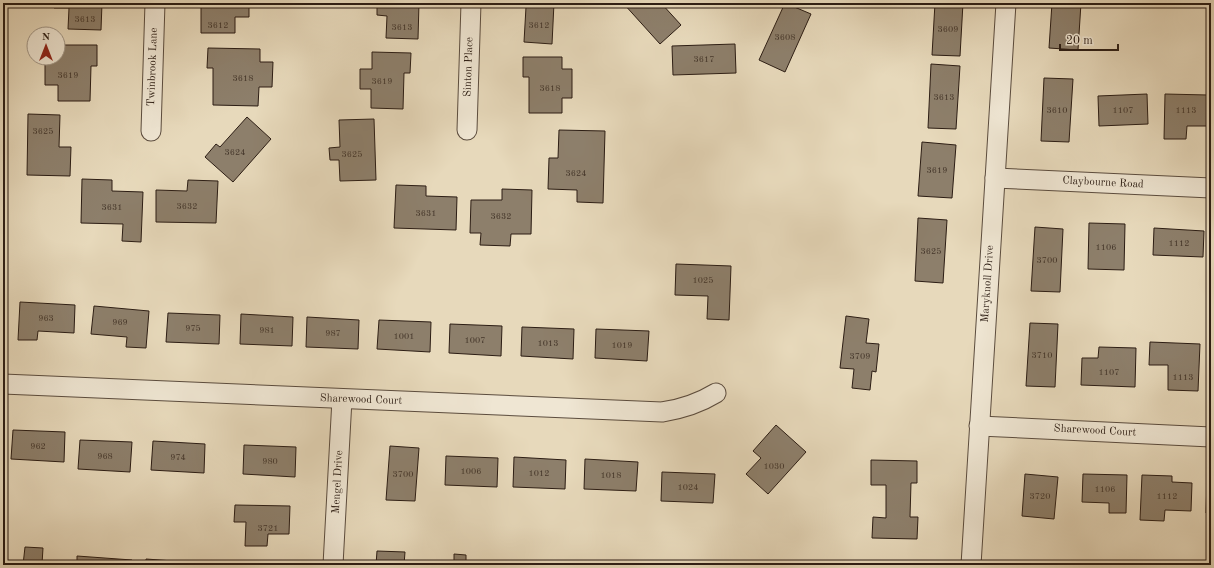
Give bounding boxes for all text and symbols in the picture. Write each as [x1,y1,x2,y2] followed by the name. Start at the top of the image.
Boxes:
[75,15,95,24] house number: 3613
[208,21,228,30] house number: 3612
[529,21,549,30] house number: 3612
[392,23,412,32] house number: 3613
[938,25,958,34] house number: 3609
[26,26,66,66] north arrow
[1060,26,1118,52] scale bar
[146,27,160,107] street label: Twinbrook Lane
[42,32,51,43] text: N
[775,33,795,42] house number: 3608
[1066,35,1093,47] text: 20 m
[462,37,476,97] street label: Sinton Place
[694,55,714,64] house number: 3617
[58,71,78,80] house number: 3619
[233,74,253,83] house number: 3618
[372,77,392,86] house number: 3619
[540,84,560,93] house number: 3618
[934,93,954,102] house number: 3613
[1047,106,1067,115] house number: 3610
[1113,106,1133,115] house number: 1107
[1176,106,1196,115] house number: 1113
[33,127,53,136] house number: 3625
[225,148,245,157] house number: 3624
[342,150,362,159] house number: 3625
[927,166,947,175] house number: 3619
[566,169,586,178] house number: 3624
[1062,175,1144,191] street label: Claybourne Road
[177,202,197,211] house number: 3632
[102,203,122,212] house number: 3631
[416,209,436,218] house number: 3631
[491,212,511,221] house number: 3632
[1169,239,1189,248] house number: 1112
[1096,243,1116,252] house number: 1106
[980,245,996,323] street label: Maryknoll Drive
[921,247,941,256] house number: 3625
[1037,256,1057,265] house number: 3700
[693,276,713,285] house number: 1025
[38,314,54,323] house number: 963
[112,318,128,327] house number: 969
[185,324,201,333] house number: 975
[259,326,275,335] house number: 981
[325,329,341,338] house number: 987
[394,332,414,341] house number: 1001
[465,336,485,345] house number: 1007
[538,339,558,348] house number: 1013
[612,341,632,350] house number: 1019
[1032,351,1052,360] house number: 3710
[850,352,870,361] house number: 3709
[1099,368,1119,377] house number: 1107
[1173,373,1193,382] house number: 1113
[320,393,403,407] street label: Sharewood Court
[1053,423,1137,439] street label: Sharewood Court
[30,442,46,451] house number: 962
[331,450,345,514] street label: Mengel Drive
[97,452,113,461] house number: 968
[170,453,186,462] house number: 974
[262,457,278,466] house number: 980
[764,462,784,471] house number: 1030
[461,467,481,476] house number: 1006
[529,469,549,478] house number: 1012
[393,470,413,479] house number: 3700
[601,471,621,480] house number: 1018
[678,483,698,492] house number: 1024
[1095,485,1115,494] house number: 1106
[1030,492,1050,501] house number: 3720
[1157,492,1177,501] house number: 1112
[258,524,278,533] house number: 3721

